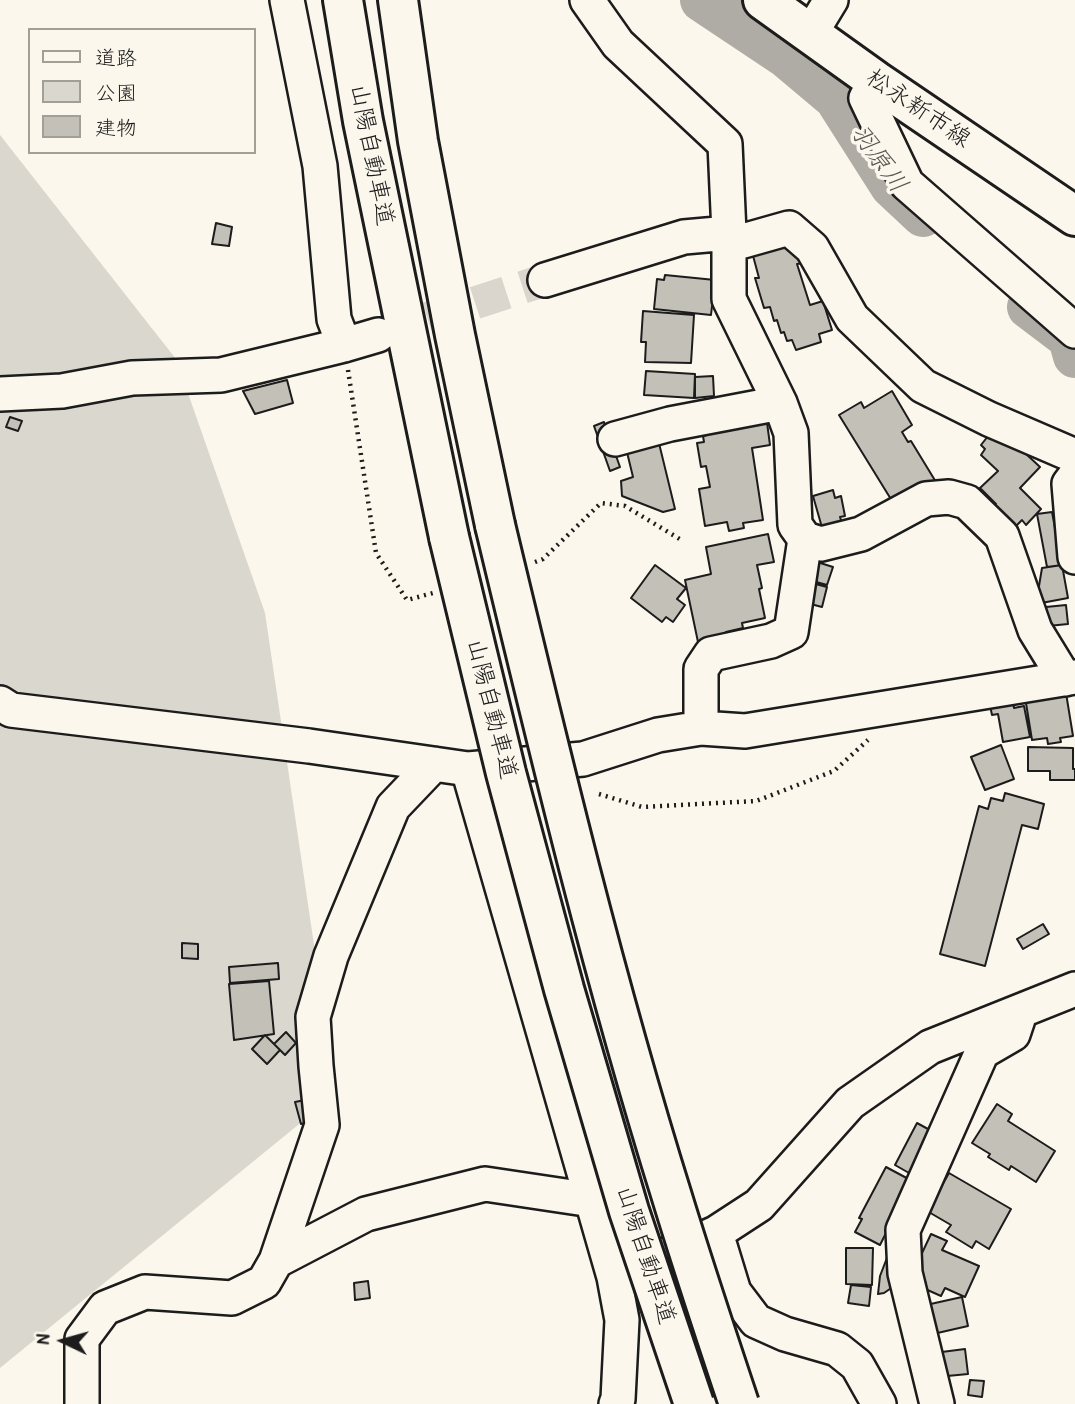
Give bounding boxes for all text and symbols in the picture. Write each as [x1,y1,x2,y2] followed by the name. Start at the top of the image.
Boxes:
[28,28,256,154] legend
[95,43,137,72] text: 道路
[860,64,976,154] street label: 松永新市線
[95,78,137,107] text: 公園
[343,82,399,228] street label: 山陽自動車道
[95,113,137,142] text: 建物
[842,118,914,200] water label: 羽原川
[460,636,522,782] street label: 山陽自動車道
[609,1182,681,1328] street label: 山陽自動車道
[28,1306,98,1376] north arrow
[29,1333,55,1345] text: N

